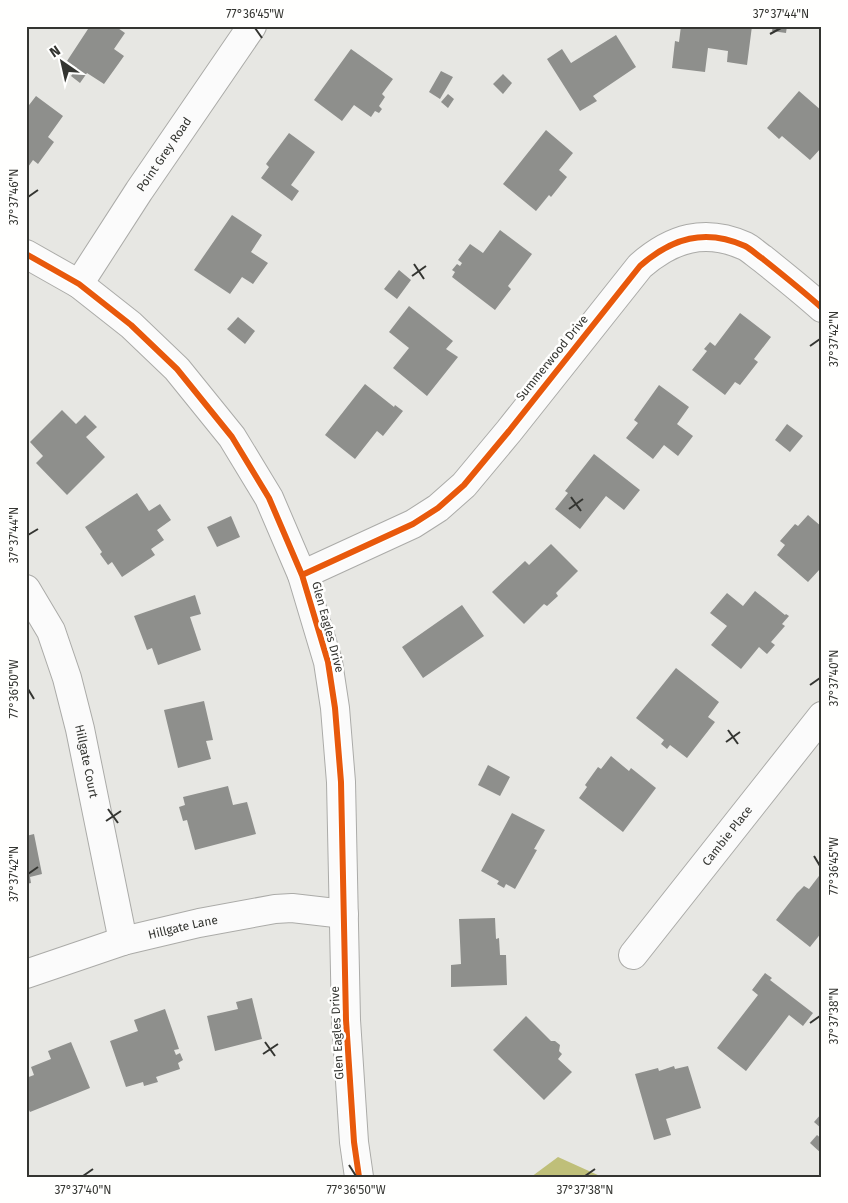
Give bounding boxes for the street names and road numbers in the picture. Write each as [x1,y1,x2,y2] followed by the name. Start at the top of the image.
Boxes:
[134,115,194,194] street label: Point Grey Road
[513,312,591,404] street label: Summerwood Drive
[309,580,347,674] street label: Glen Eagles Drive
[72,723,101,800] street label: Hillgate Court
[699,803,755,869] street label: Cambie Place
[147,913,219,942] street label: Hillgate Lane
[328,986,346,1080] street label: Glen Eagles Drive

